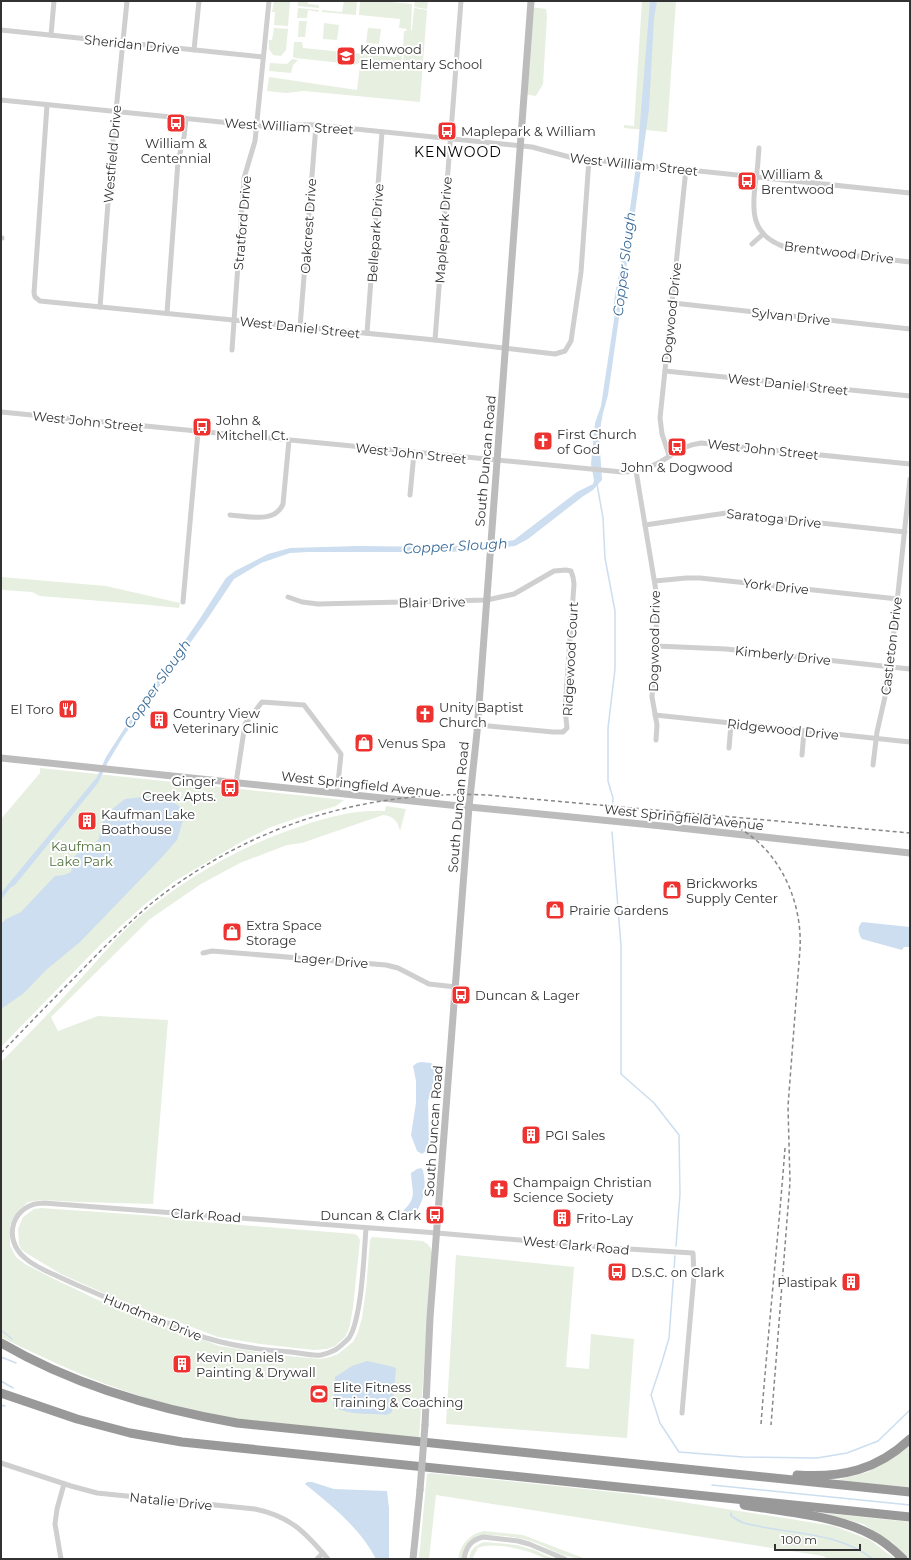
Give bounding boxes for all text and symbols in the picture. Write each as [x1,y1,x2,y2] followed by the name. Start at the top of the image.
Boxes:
[83,31,181,57] street label: Sheridan Drive
[360,41,483,72] place label: Kenwood Elementary School
[335,45,357,67] school or university icon: Kenwood Elementary School
[100,104,124,204] street label: Westfield Drive
[165,112,187,134] bus stop icon: William & Centennial
[224,115,354,137] street label: West William Street
[436,120,458,142] bus stop icon: Maplepark & William
[461,123,596,139] place label: Maplepark & William
[141,135,211,166] place label: William & Centennial
[414,143,502,161] district label: KENWOOD
[569,149,699,179] street label: West William Street
[761,166,834,197] place label: William & Brentwood
[736,170,758,192] bus stop icon: William & Brentwood
[230,175,254,271] street label: Stratford Drive
[431,176,455,284] street label: Maplepark Drive
[297,178,319,274] street label: Oakcrest Drive
[364,183,386,283] street label: Bellepark Drive
[609,211,639,317] water label: Copper Slough
[783,237,895,267] street label: Brentwood Drive
[658,262,684,364] street label: Dogwood Drive
[751,304,831,328] street label: Sylvan Drive
[239,313,361,341] street label: West Daniel Street
[727,370,849,398] street label: West Daniel Street
[471,395,499,527] street label: South Duncan Road
[32,407,144,435] street label: West John Street
[215,412,289,443] place label: John & Mitchell Ct.
[191,416,213,438] bus stop icon: John & Mitchell Ct.
[557,426,637,457] place label: First Church of God
[532,430,554,452] church icon: First Church of God
[707,435,819,463] street label: West John Street
[666,436,688,458] bus stop icon: John & Dogwood
[355,439,467,467] street label: West John Street
[620,459,733,475] place label: John & Dogwood
[726,505,822,531] street label: Saratoga Drive
[402,534,508,558] water label: Copper Slough
[742,575,810,597] street label: York Drive
[645,590,663,692] street label: Dogwood Drive
[398,593,466,611] street label: Blair Drive
[877,596,905,696] street label: Castleton Drive
[559,601,581,717] street label: Ridgewood Court
[120,636,194,732] water label: Copper Slough
[734,642,832,668] street label: Kimberly Drive
[57,698,79,720] restaurant icon: El Toro
[439,699,523,730] place label: Unity Baptist Church
[10,701,54,717] place label: El Toro
[414,703,436,725] church icon: Unity Baptist Church
[173,705,279,736] place label: Country View Veterinary Clinic
[148,709,170,731] building icon: Country View Veterinary Clinic
[726,715,840,743] street label: Ridgewood Drive
[353,732,375,754] shop icon: Venus Spa
[378,735,446,751] place label: Venus Spa
[444,741,472,873] street label: South Duncan Road
[280,768,442,800] street label: West Springfield Avenue
[142,773,216,804] place label: Ginger Creek Apts.
[219,777,241,799] bus stop icon: Ginger Creek Apts.
[603,801,765,833] street label: West Springfield Avenue
[101,806,195,837] place label: Kaufman Lake Boathouse
[76,810,98,832] building icon: Kaufman Lake Boathouse
[49,838,113,869] park label: Kaufman Lake Park
[686,875,778,906] place label: Brickworks Supply Center
[661,879,683,901] shop icon: Brickworks Supply Center
[544,899,566,921] shop icon: Prairie Gardens
[569,902,668,918] place label: Prairie Gardens
[246,917,322,948] place label: Extra Space Storage
[221,921,243,943] shop icon: Extra Space Storage
[293,949,369,971] street label: Lager Drive
[450,984,472,1006] bus stop icon: Duncan & Lager
[475,987,580,1003] place label: Duncan & Lager
[420,1065,446,1197] street label: South Duncan Road
[520,1124,542,1146] building icon: PGI Sales
[545,1127,605,1143] place label: PGI Sales
[513,1174,652,1205] place label: Champaign Christian Science Society
[488,1178,510,1200] church icon: Champaign Christian Science Society
[424,1204,446,1226] bus stop icon: Duncan & Clark
[170,1205,242,1225] street label: Clark Road
[320,1207,421,1223] place label: Duncan & Clark
[551,1207,573,1229] building icon: Frito-Lay
[576,1210,634,1226] place label: Frito-Lay
[522,1232,630,1258] street label: West Clark Road
[606,1261,628,1283] bus stop icon: D.S.C. on Clark
[631,1264,725,1280] place label: D.S.C. on Clark
[840,1271,862,1293] building icon: Plastipak
[777,1274,837,1290] place label: Plastipak
[101,1290,205,1344] street label: Hundman Drive
[196,1349,316,1380] place label: Kevin Daniels Painting & Drywall
[171,1353,193,1375] building icon: Kevin Daniels Painting & Drywall
[333,1379,464,1410] place label: Elite Fitness Training & Coaching
[308,1383,330,1405] sports icon: Elite Fitness Training & Coaching
[129,1489,213,1513] street label: Natalie Drive
[775,1526,860,1552] scale bar
[781,1532,817,1547] text: 100 m

